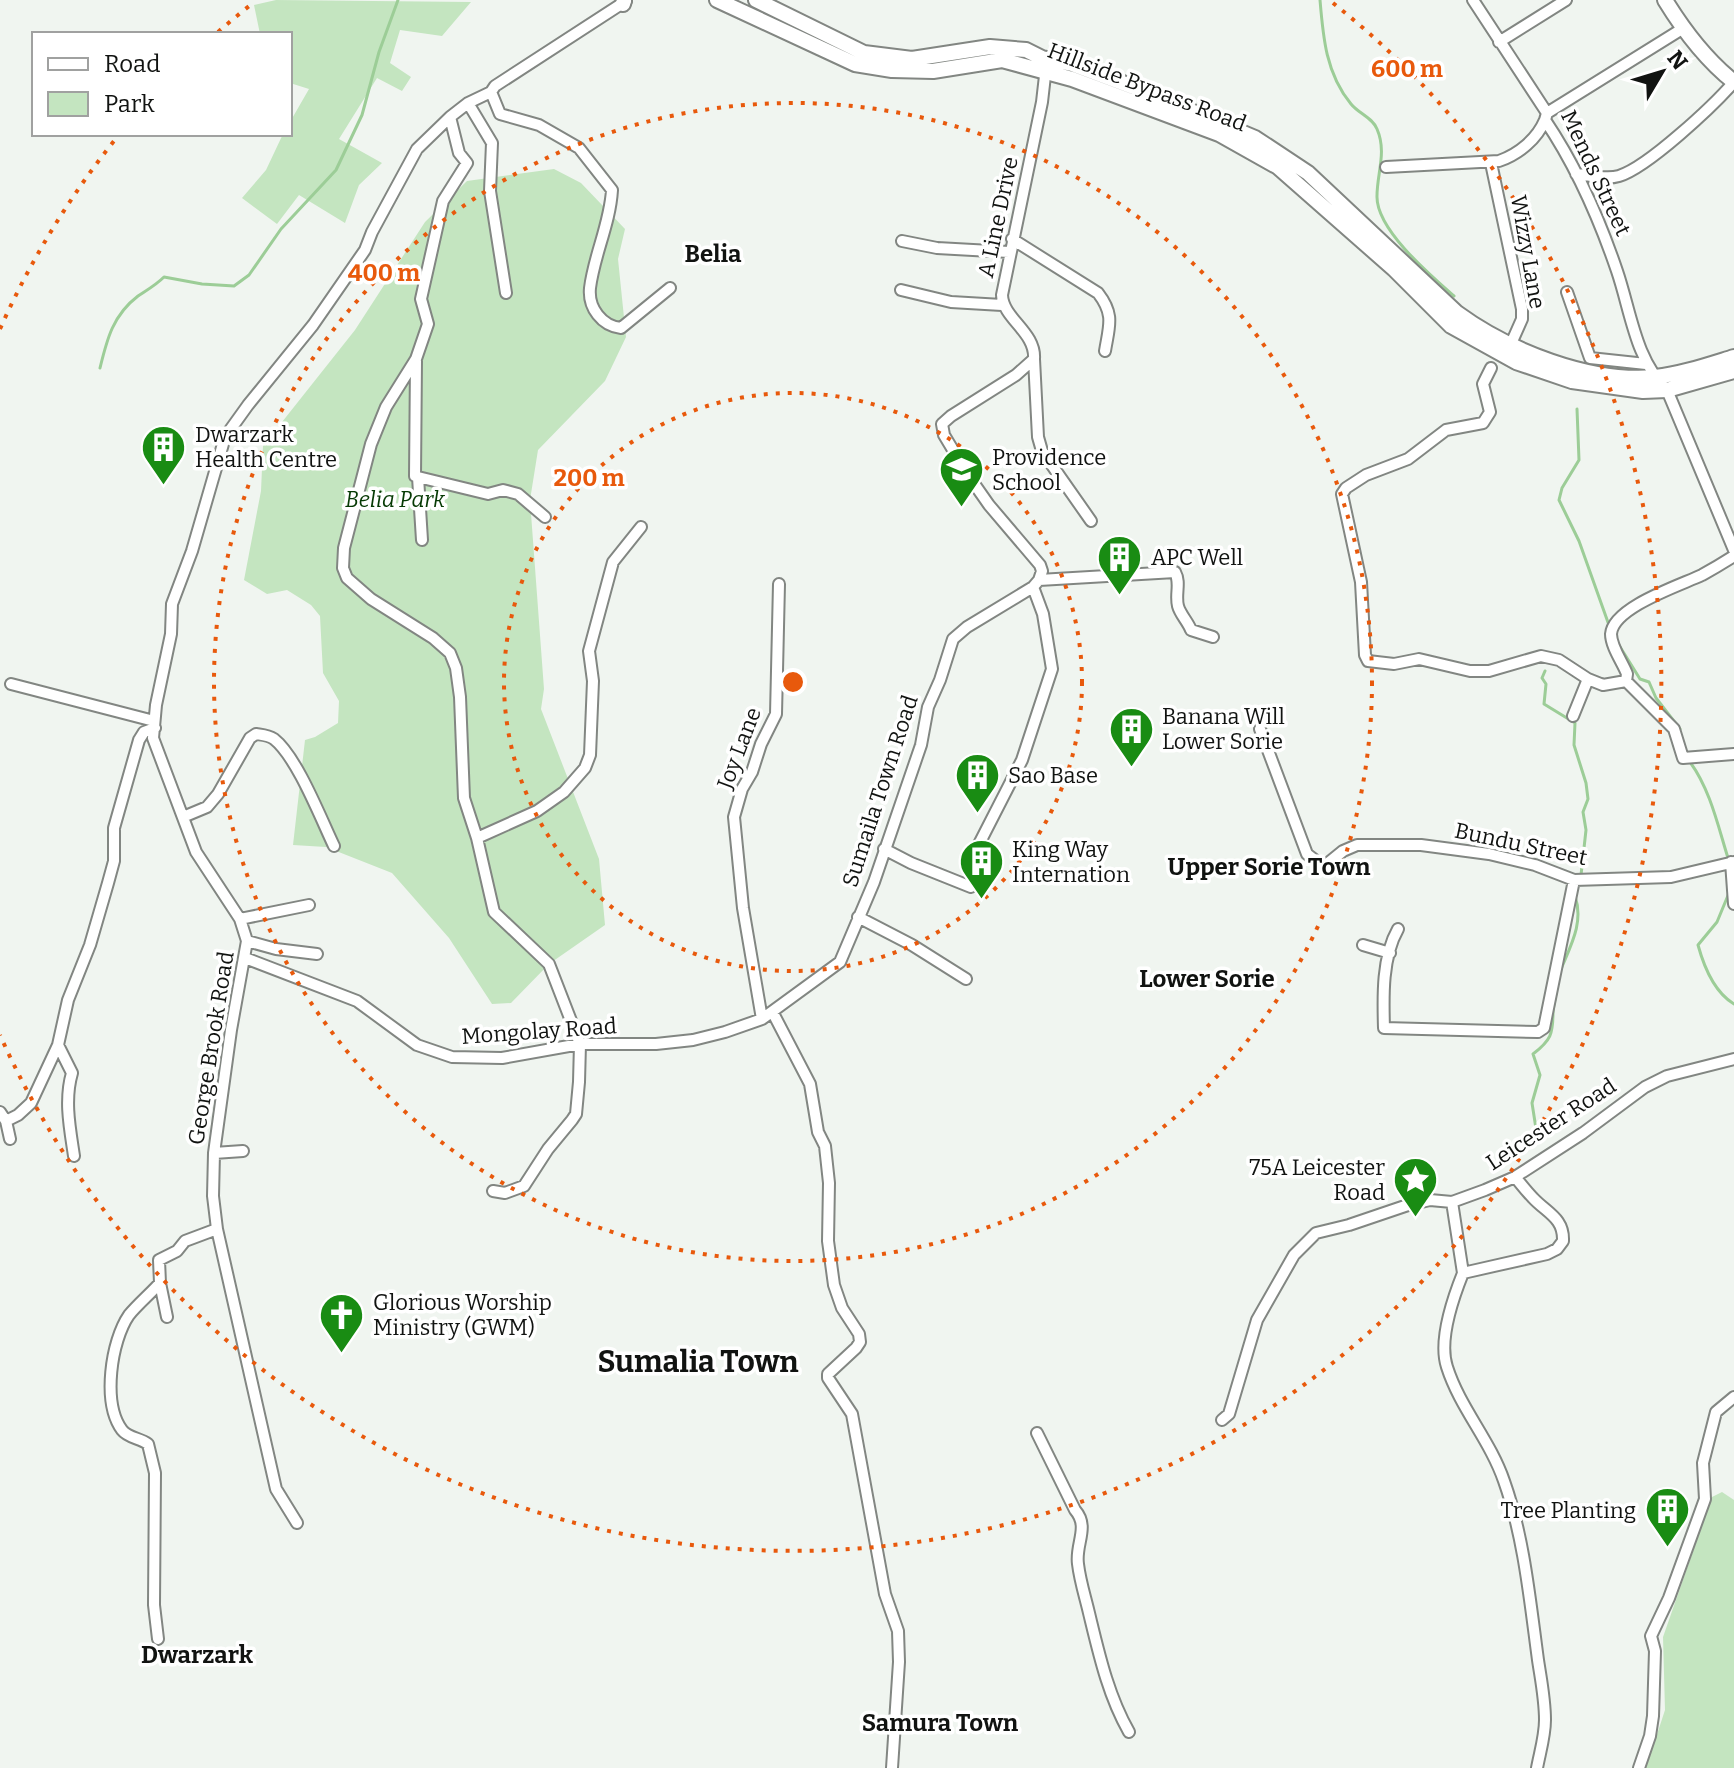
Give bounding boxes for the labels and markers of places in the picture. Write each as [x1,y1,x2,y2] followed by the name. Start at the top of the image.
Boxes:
[195,421,337,473] place label: Dwarzark Health Centre
[140,423,188,486] building icon: Dwarzark Health Centre
[992,444,1106,496] place label: Providence School
[937,446,985,509] school or university icon: Providence School
[1096,533,1144,596] building icon: APC Well
[1151,544,1243,571] place label: APC Well
[779,668,807,696] centre of rings
[1162,703,1285,755] place label: Banana Will Lower Sorie
[1107,705,1155,768] building icon: Banana Will Lower Sorie
[953,751,1001,814] building icon: Sao Base
[1008,762,1098,789] place label: Sao Base
[1012,836,1130,888] place label: King Way Internation
[957,838,1005,901] building icon: King Way Internation
[1249,1154,1385,1206] place label: 75A Leicester Road
[1392,1156,1440,1219] place icon: 75A Leicester Road
[373,1289,552,1341] place label: Glorious Worship Ministry (GWM)
[318,1291,366,1354] church icon: Glorious Worship Ministry (GWM)
[1643,1486,1691,1549] building icon: Tree Planting
[1500,1497,1636,1524] place label: Tree Planting

